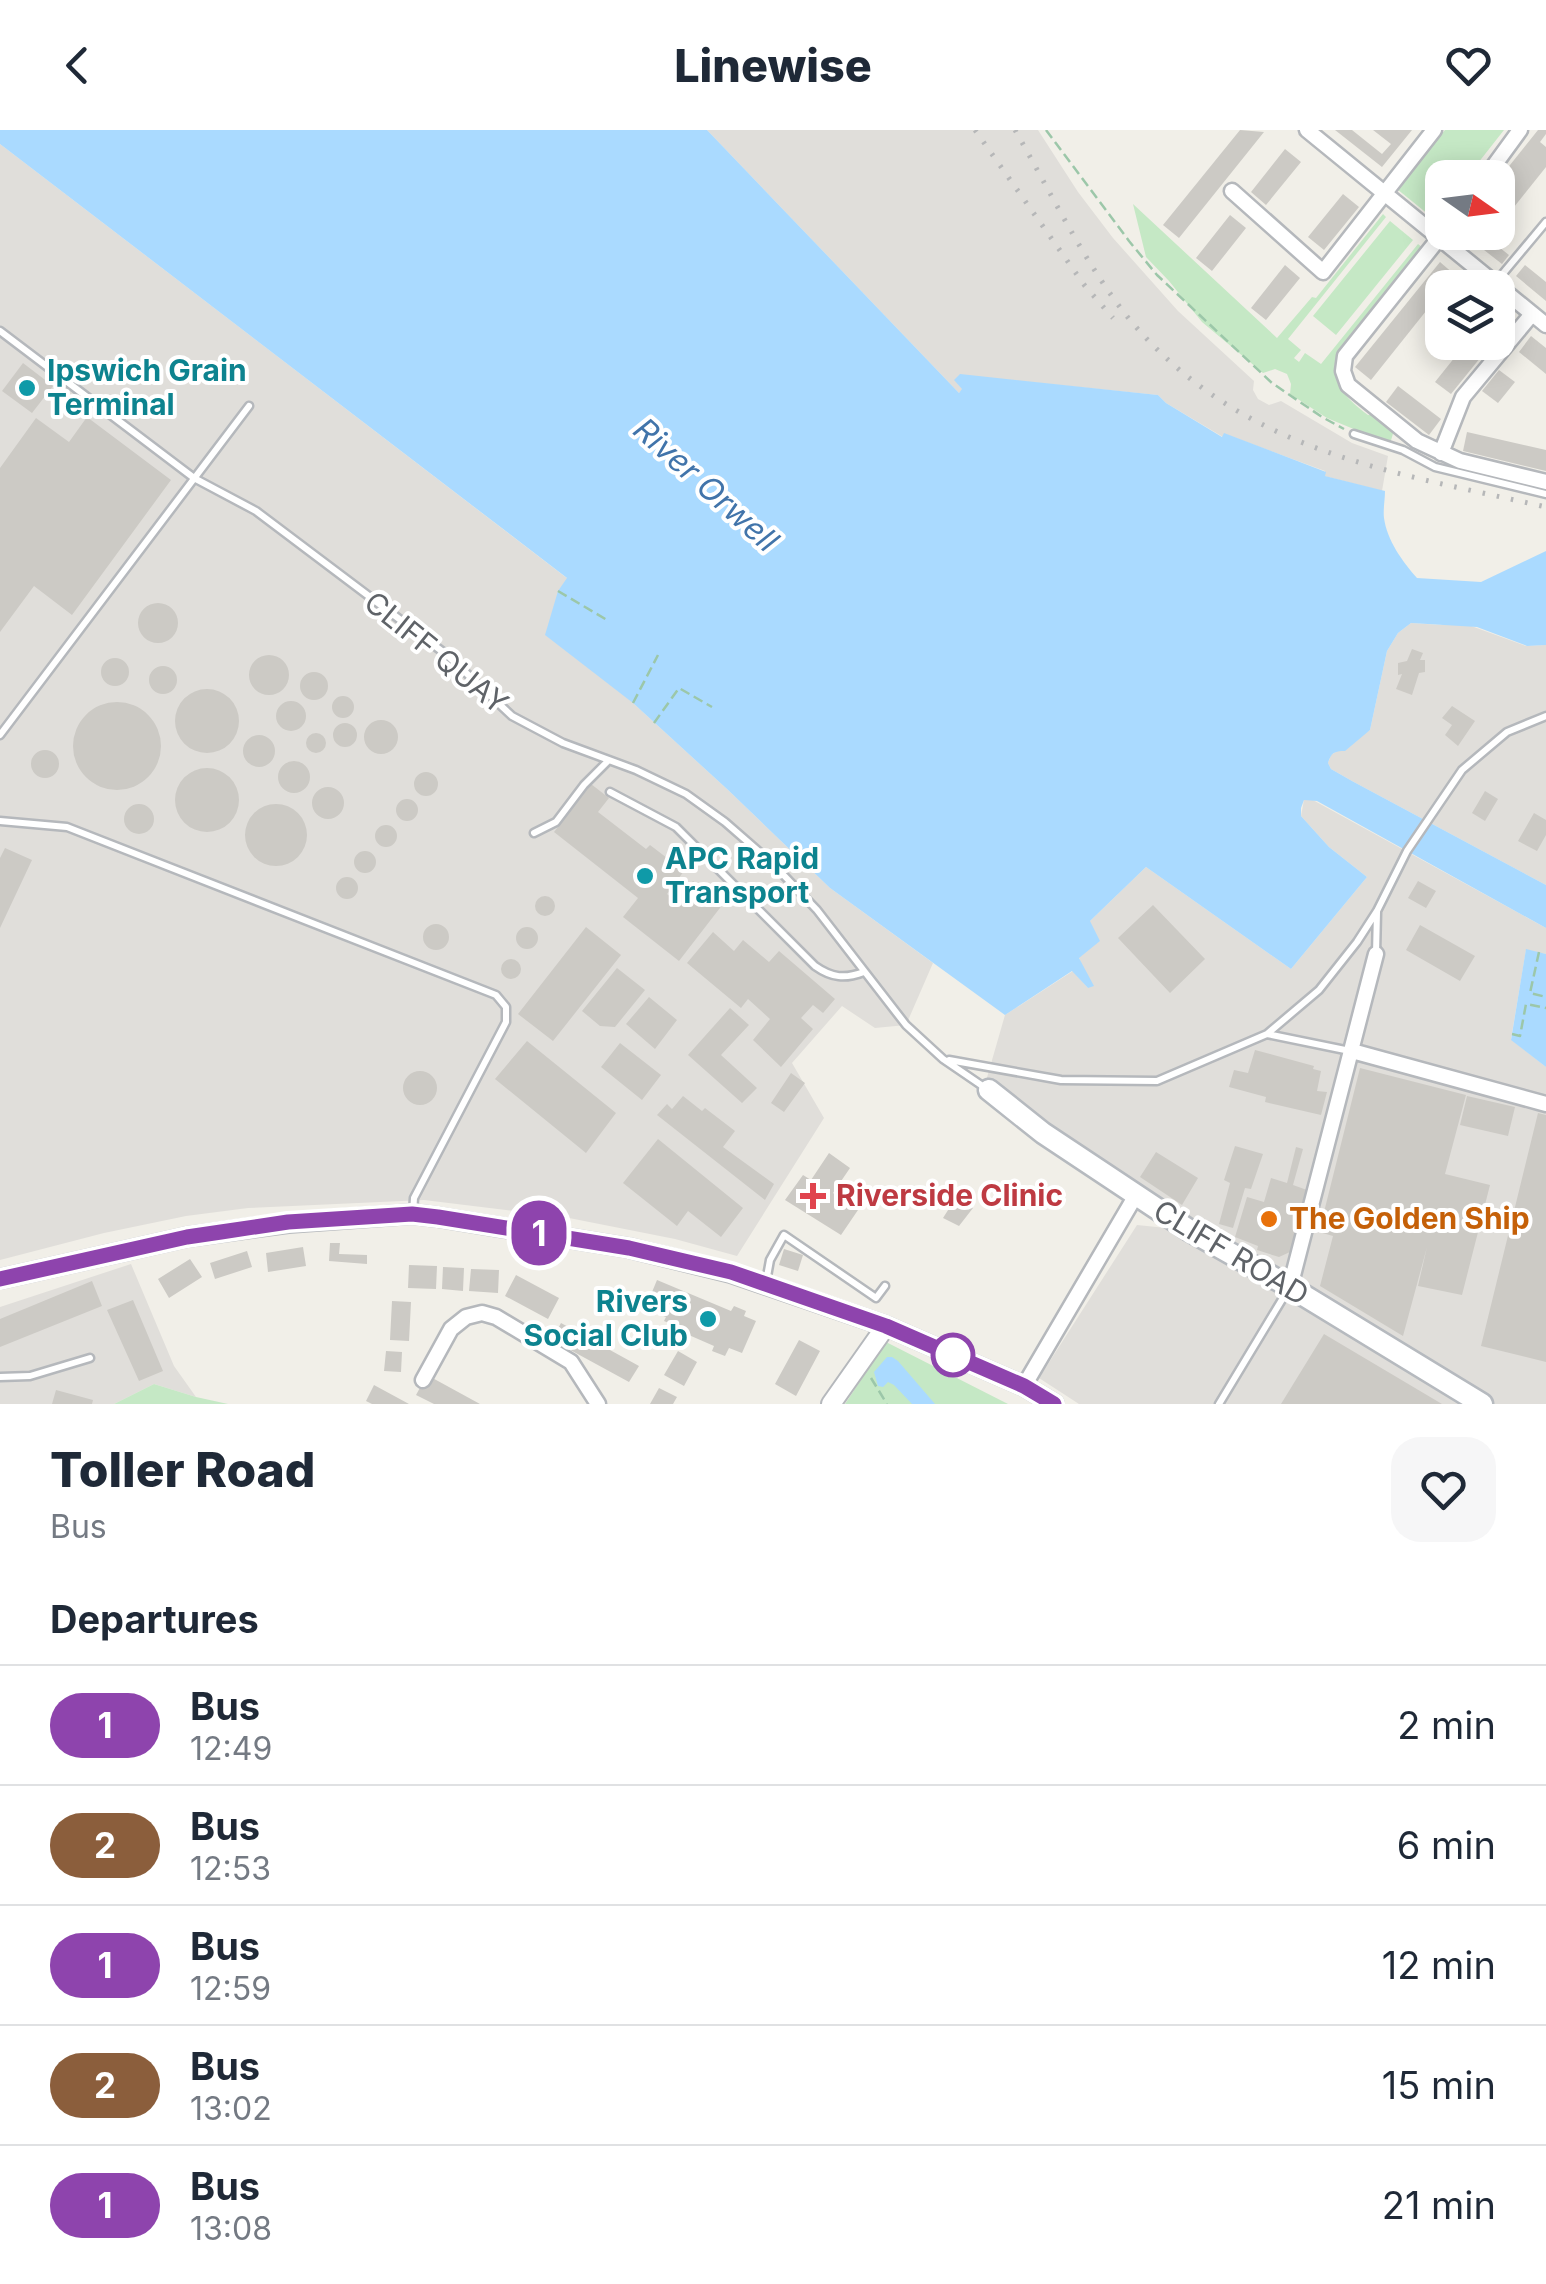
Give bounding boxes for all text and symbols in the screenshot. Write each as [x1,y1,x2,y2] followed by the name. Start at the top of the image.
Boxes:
[50,38,105,93] icon: back
[674,38,872,93] text: Linewise
[1441,38,1496,93] icon: heart
[1425,160,1515,250] north arrow
[1425,160,1515,360] map controls
[1425,270,1515,360] button: layers
[47,352,247,422] place label: Ipswich Grain Terminal
[16,377,38,399] marker: Ipswich Grain Terminal
[626,409,787,560] water label: River Orwell
[358,583,516,721] street label: CLIFF QUAY
[665,840,819,910] place label: APC Rapid Transport
[634,865,656,887] marker: APC Rapid Transport
[836,1177,1063,1213] place label: Riverside Clinic
[800,1183,826,1209] marker: Riverside Clinic
[1148,1192,1316,1312] street label: CLIFF ROAD
[506,1200,572,1266] line badge: 1
[1289,1200,1530,1236] place label: The Golden Ship
[1258,1208,1280,1230] marker: The Golden Ship
[531,1212,547,1254] text: 1
[524,1283,688,1353] place label: Rivers Social Club
[697,1308,719,1330] marker: Rivers Social Club
[932,1334,974,1376] unlabelled marker
[1391,1437,1496,1542] button: heart
[50,1440,315,1499] text: Toller Road
[50,1507,107,1546] text: Bus
[50,1596,259,1642] text: Departures
[190,1683,260,1729] text: Bus
[1397,1702,1496,1748] text: 2 min
[97,1704,113,1746] text: 1
[190,1729,272,1768] text: 12:49
[190,1803,260,1849] text: Bus
[1397,1822,1496,1868] text: 6 min
[94,1824,116,1866] text: 2
[190,1849,271,1888] text: 12:53
[190,1923,260,1969] text: Bus
[1382,1942,1496,1988] text: 12 min
[97,1944,113,1986] text: 1
[190,1969,271,2008] text: 12:59
[190,2043,260,2089] text: Bus
[1382,2062,1496,2108] text: 15 min
[94,2064,116,2106] text: 2
[190,2089,272,2128] text: 13:02
[190,2163,260,2209] text: Bus
[1382,2182,1496,2228] text: 21 min
[97,2184,113,2226] text: 1
[190,2209,272,2248] text: 13:08

